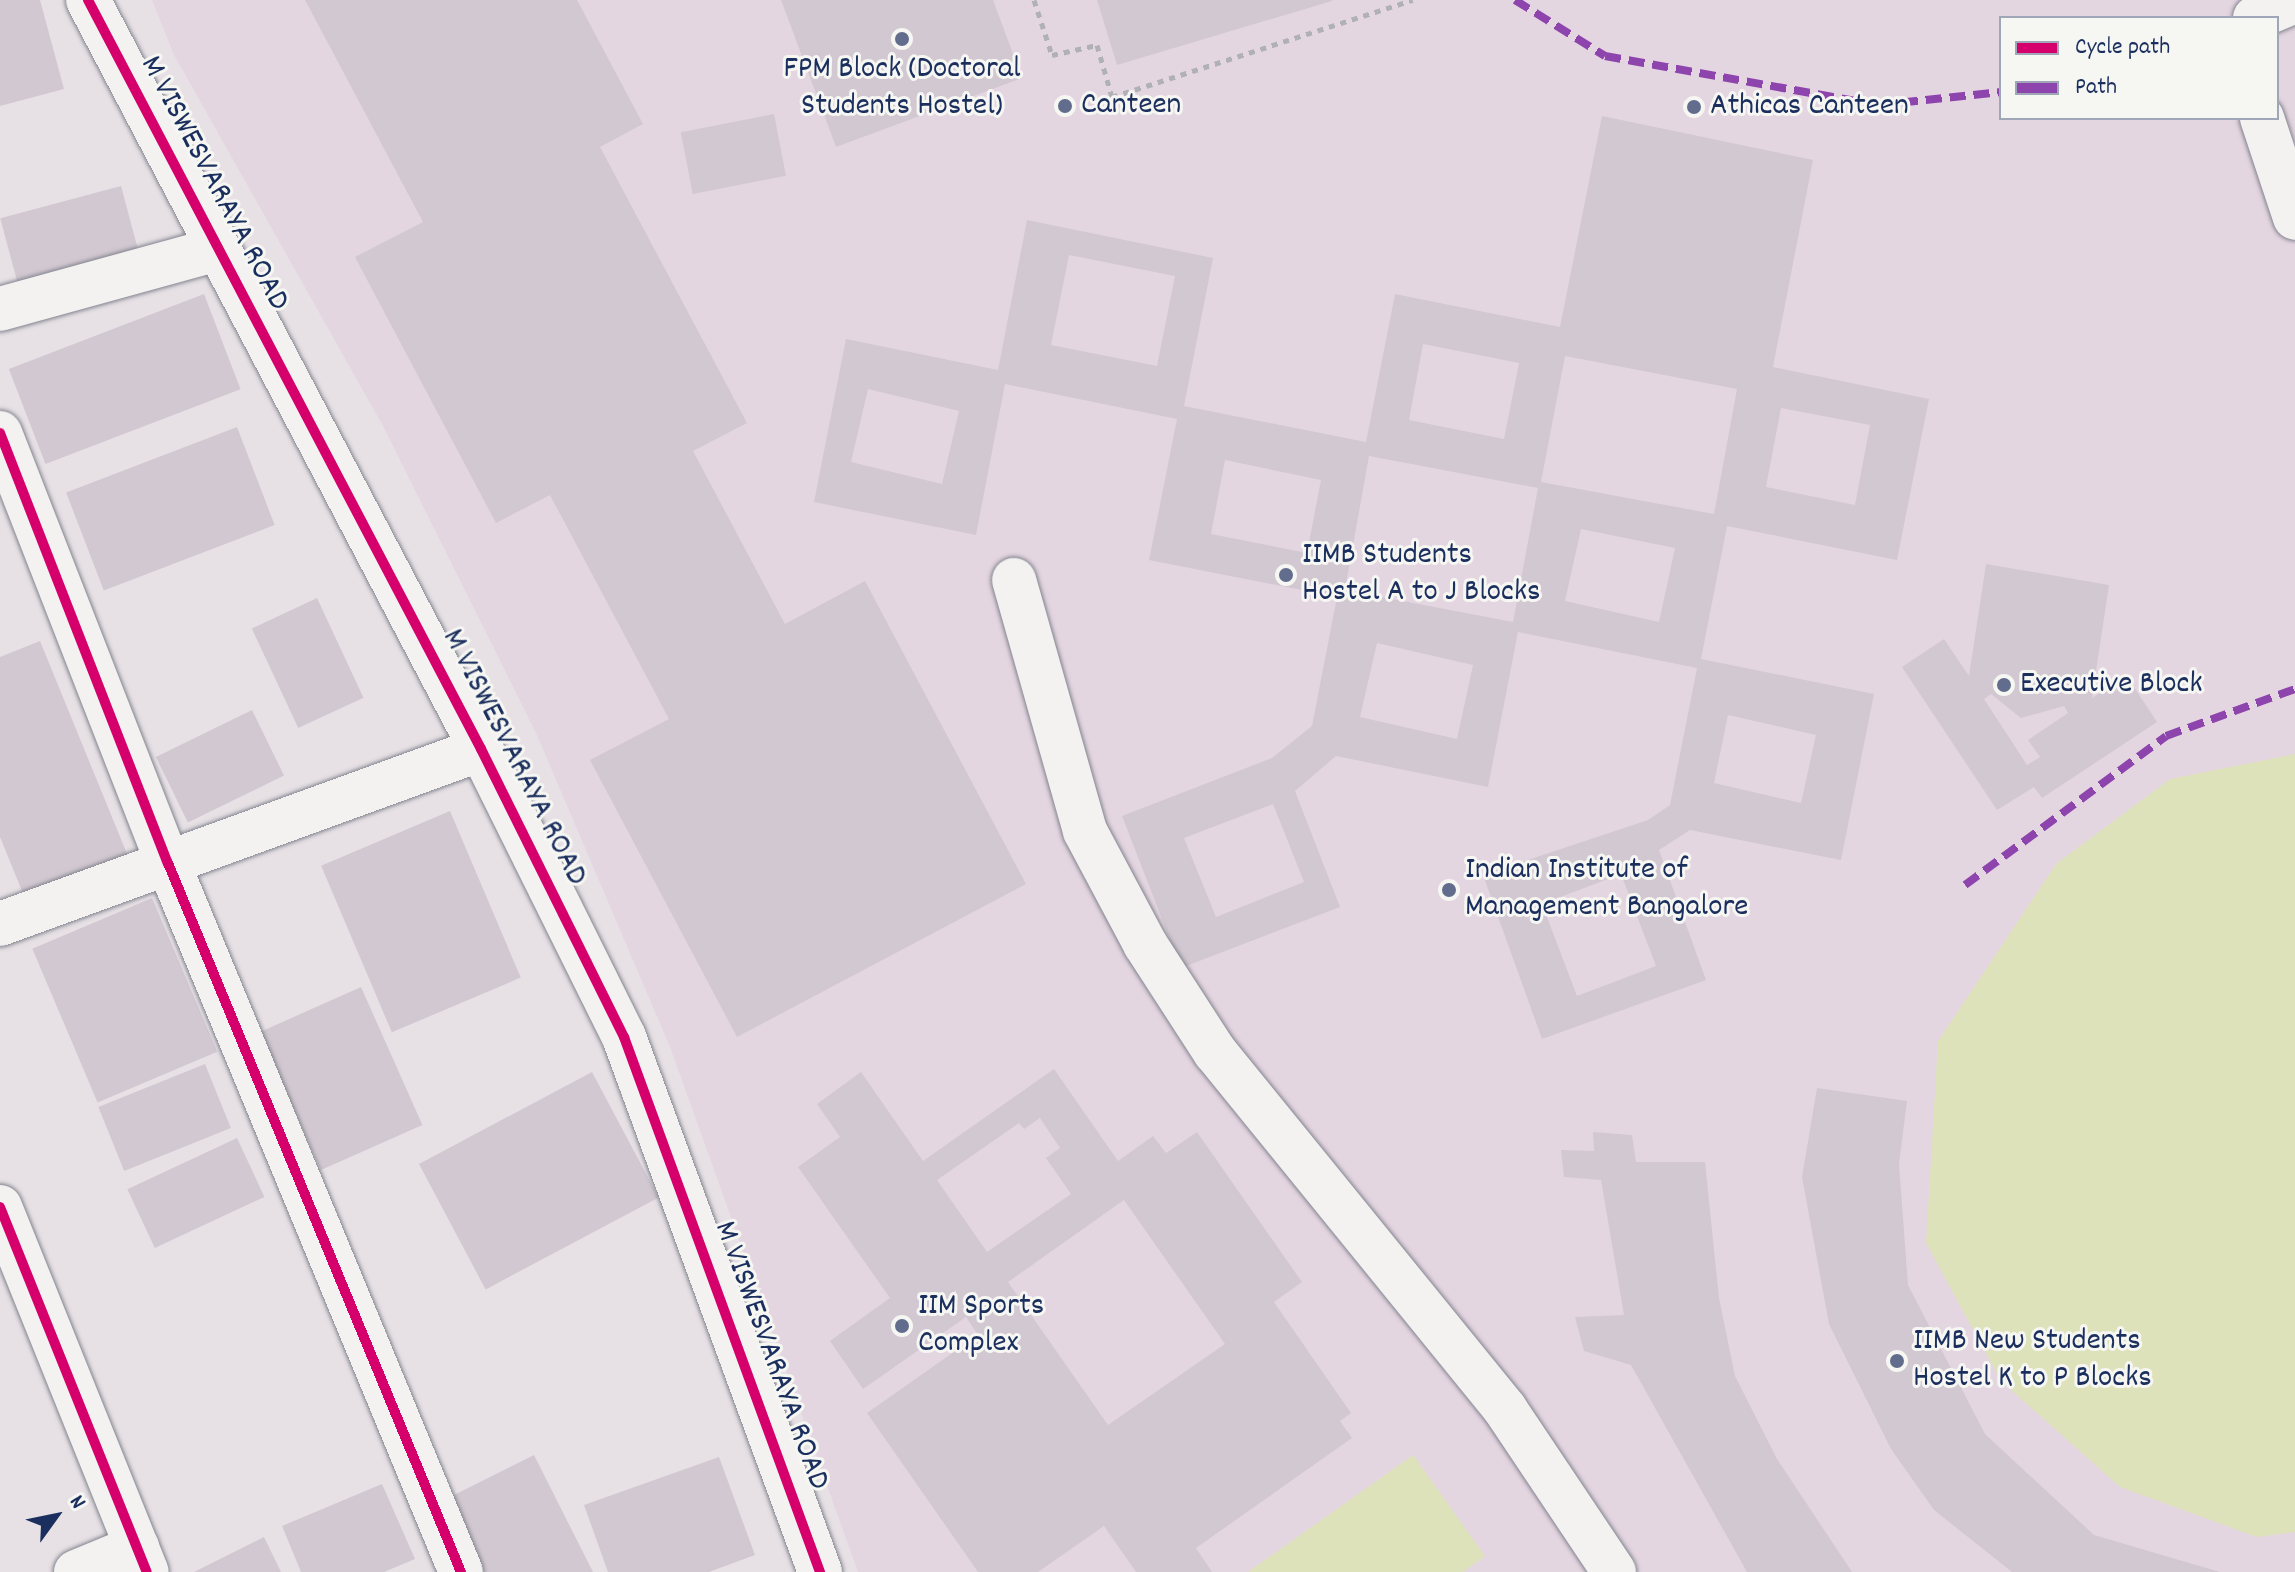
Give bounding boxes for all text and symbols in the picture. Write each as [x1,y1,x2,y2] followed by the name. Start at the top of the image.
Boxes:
[1999,16,2279,120] legend
[893,30,911,48] marker: FPM Block (Doctoral Students Hostel)
[2075,31,2170,65] text: Cycle path
[130,50,296,318] street label: M VISWESVARAYA ROAD
[783,52,1021,127] place label: FPM Block (Doctoral Students Hostel)
[2075,71,2117,105] text: Path
[1081,87,1181,125] place label: Canteen
[1710,88,1909,126] place label: Athicas Canteen
[1056,97,1074,115] marker: Canteen
[1685,98,1703,116] marker: Athicas Canteen
[1302,538,1541,613] place label: IIMB Students Hostel A to J Blocks
[1277,566,1295,584] marker: IIMB Students Hostel A to J Blocks
[432,623,594,893] street label: M VISWESVARAYA ROAD
[2020,666,2203,704] place label: Executive Block
[1995,676,2013,694] marker: Executive Block
[1465,853,1748,928] place label: Indian Institute of Management Bangalore
[1440,881,1458,899] marker: Indian Institute of Management Bangalore
[704,1217,836,1495] street label: M VISWESVARAYA ROAD
[918,1289,1044,1364] place label: IIM Sports Complex
[893,1317,911,1335] marker: IIM Sports Complex
[1913,1324,2152,1399] place label: IIMB New Students Hostel K to P Blocks
[1888,1352,1906,1370] marker: IIMB New Students Hostel K to P Blocks
[16,1476,96,1556] north arrow
[61,1490,93,1516] text: N

